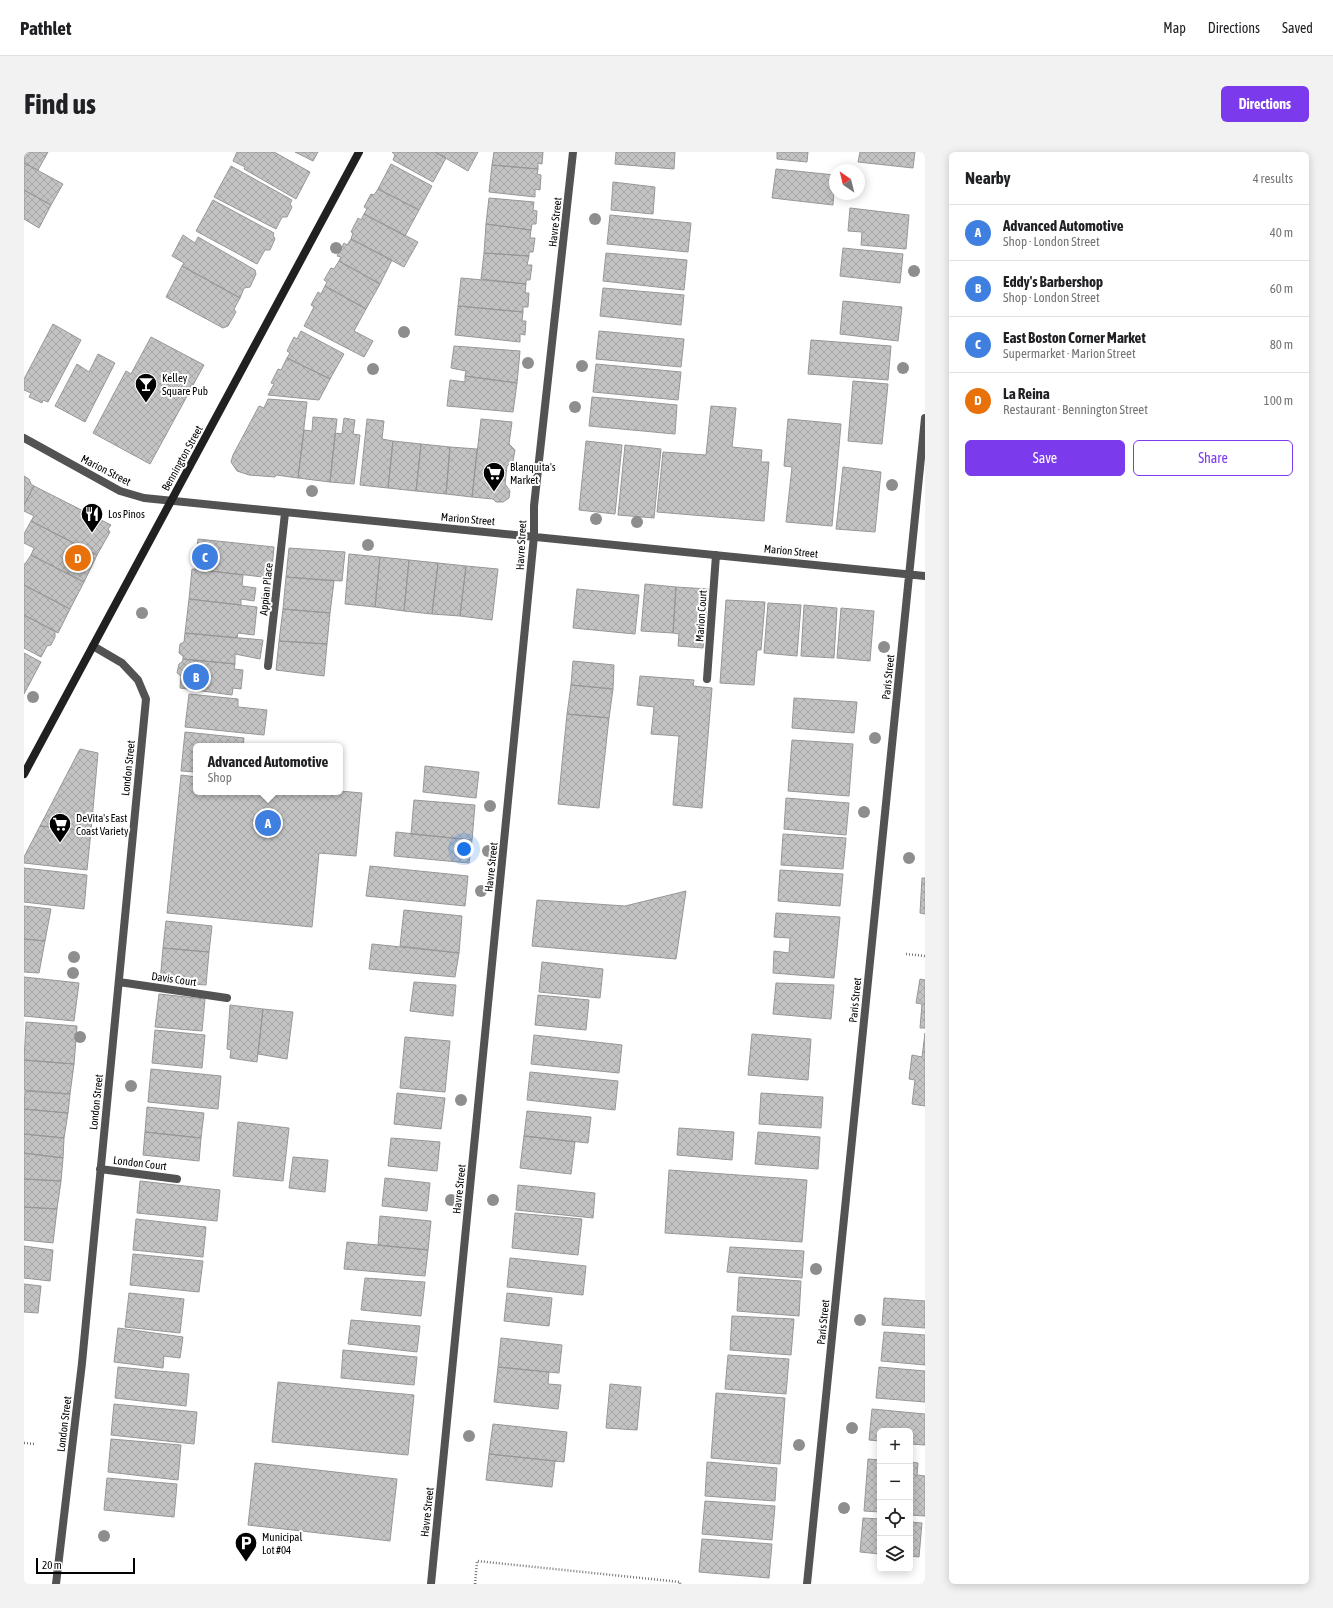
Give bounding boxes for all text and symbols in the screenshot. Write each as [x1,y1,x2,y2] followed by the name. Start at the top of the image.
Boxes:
[20,17,71,39] text: Pathlet
[1163,20,1186,36] text: Map
[1208,20,1260,36] text: Directions
[1282,20,1313,36] text: Saved
[1221,86,1309,122] button: Directions
[24,88,96,120] text: Find us
[829,164,865,200] north arrow
[965,168,1011,188] text: Nearby
[1253,171,1293,186] text: 4 results
[546,197,564,247] street label: Havre Street
[1003,217,1123,234] text: Advanced Automotive
[975,225,981,240] text: A
[1270,225,1293,240] text: 40 m
[1003,234,1100,249] text: Shop · London Street
[1003,273,1103,290] text: Eddy's Barbershop
[975,281,981,296] text: B
[1270,281,1293,296] text: 60 m
[1003,290,1100,305] text: Shop · London Street
[1003,329,1146,346] text: East Boston Corner Market
[975,337,981,352] text: C
[1270,337,1293,352] text: 80 m
[1003,346,1136,361] text: Supermarket · Marion Street
[133,371,159,404] bar icon: Kelley Square Pub
[162,372,208,397] place label: Kelley Square Pub
[1003,385,1050,402] text: La Reina
[974,393,982,408] text: D
[1264,393,1293,408] text: 100 m
[1003,402,1148,417] text: Restaurant · Bennington Street
[159,423,205,493] street label: Bennington Street
[965,440,1125,476] button: Save
[1133,440,1293,476] button: Share
[79,452,133,488] street label: Marion Street
[481,460,507,493] supermarket icon: Blanquita's Market
[510,461,556,486] place label: Blanquita's Market
[79,501,105,534] restaurant icon: Los Pinos
[108,508,145,520] place label: Los Pinos
[440,511,496,527] street label: Marion Street
[514,520,528,570] street label: Havre Street
[192,542,218,572] pin: C
[763,542,819,560] street label: Marion Street
[65,543,91,573] pin: D
[257,562,275,616] street label: Appian Place
[693,590,709,642] street label: Marion Court
[880,654,896,700] street label: Paris Street
[183,662,209,692] pin: B
[119,739,137,797] street label: London Street
[193,743,343,795] popup
[208,753,328,770] text: Advanced Automotive
[208,770,232,785] text: Shop
[255,808,281,838] pin: A
[47,811,73,844] supermarket icon: DeVita's East Coast Variety
[76,812,129,837] place label: DeVita's East Coast Variety
[454,839,474,859] your location
[482,842,500,892] street label: Havre Street
[151,970,197,988] street label: Davis Court
[847,977,863,1023] street label: Paris Street
[87,1073,105,1131] street label: London Street
[113,1154,167,1172] street label: London Court
[450,1164,468,1214] street label: Havre Street
[815,1299,831,1345] street label: Paris Street
[55,1395,73,1453] street label: London Street
[877,1428,913,1572] map controls
[877,1428,913,1464] button: +
[877,1464,913,1500] button: −
[418,1487,436,1537] street label: Havre Street
[877,1500,913,1536] button: locate
[233,1530,259,1563] parking icon: Municipal Lot #04
[262,1531,302,1556] place label: Municipal Lot #04
[877,1536,913,1572] button: layers
[36,1556,135,1575] scale bar
[42,1559,62,1571] text: 20 m

